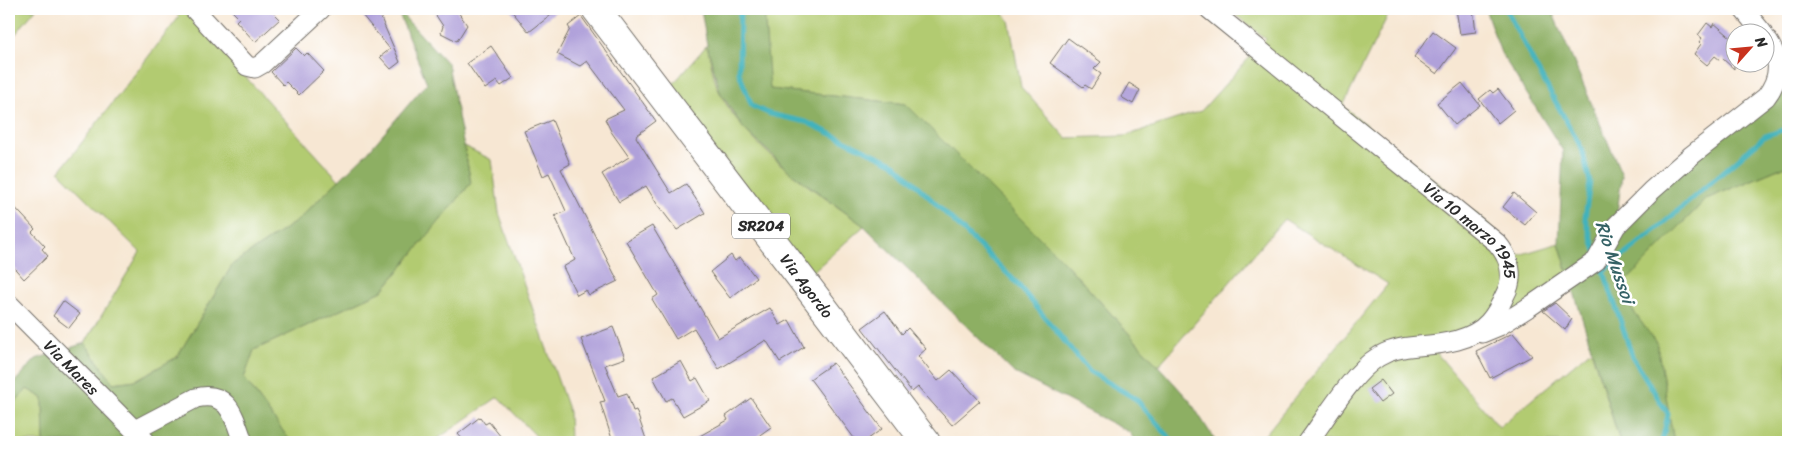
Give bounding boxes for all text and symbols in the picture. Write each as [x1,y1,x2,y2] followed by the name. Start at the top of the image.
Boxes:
[1724,22,1774,72] north arrow
[1747,31,1775,53] text: N
[1417,174,1525,280] street label: Via 10 marzo 1945
[732,214,790,238] road number: SR204
[1586,216,1645,311] water label: Rio Mussoi
[772,247,841,325] street label: Via Agordo
[37,332,107,403] street label: Via Mares

